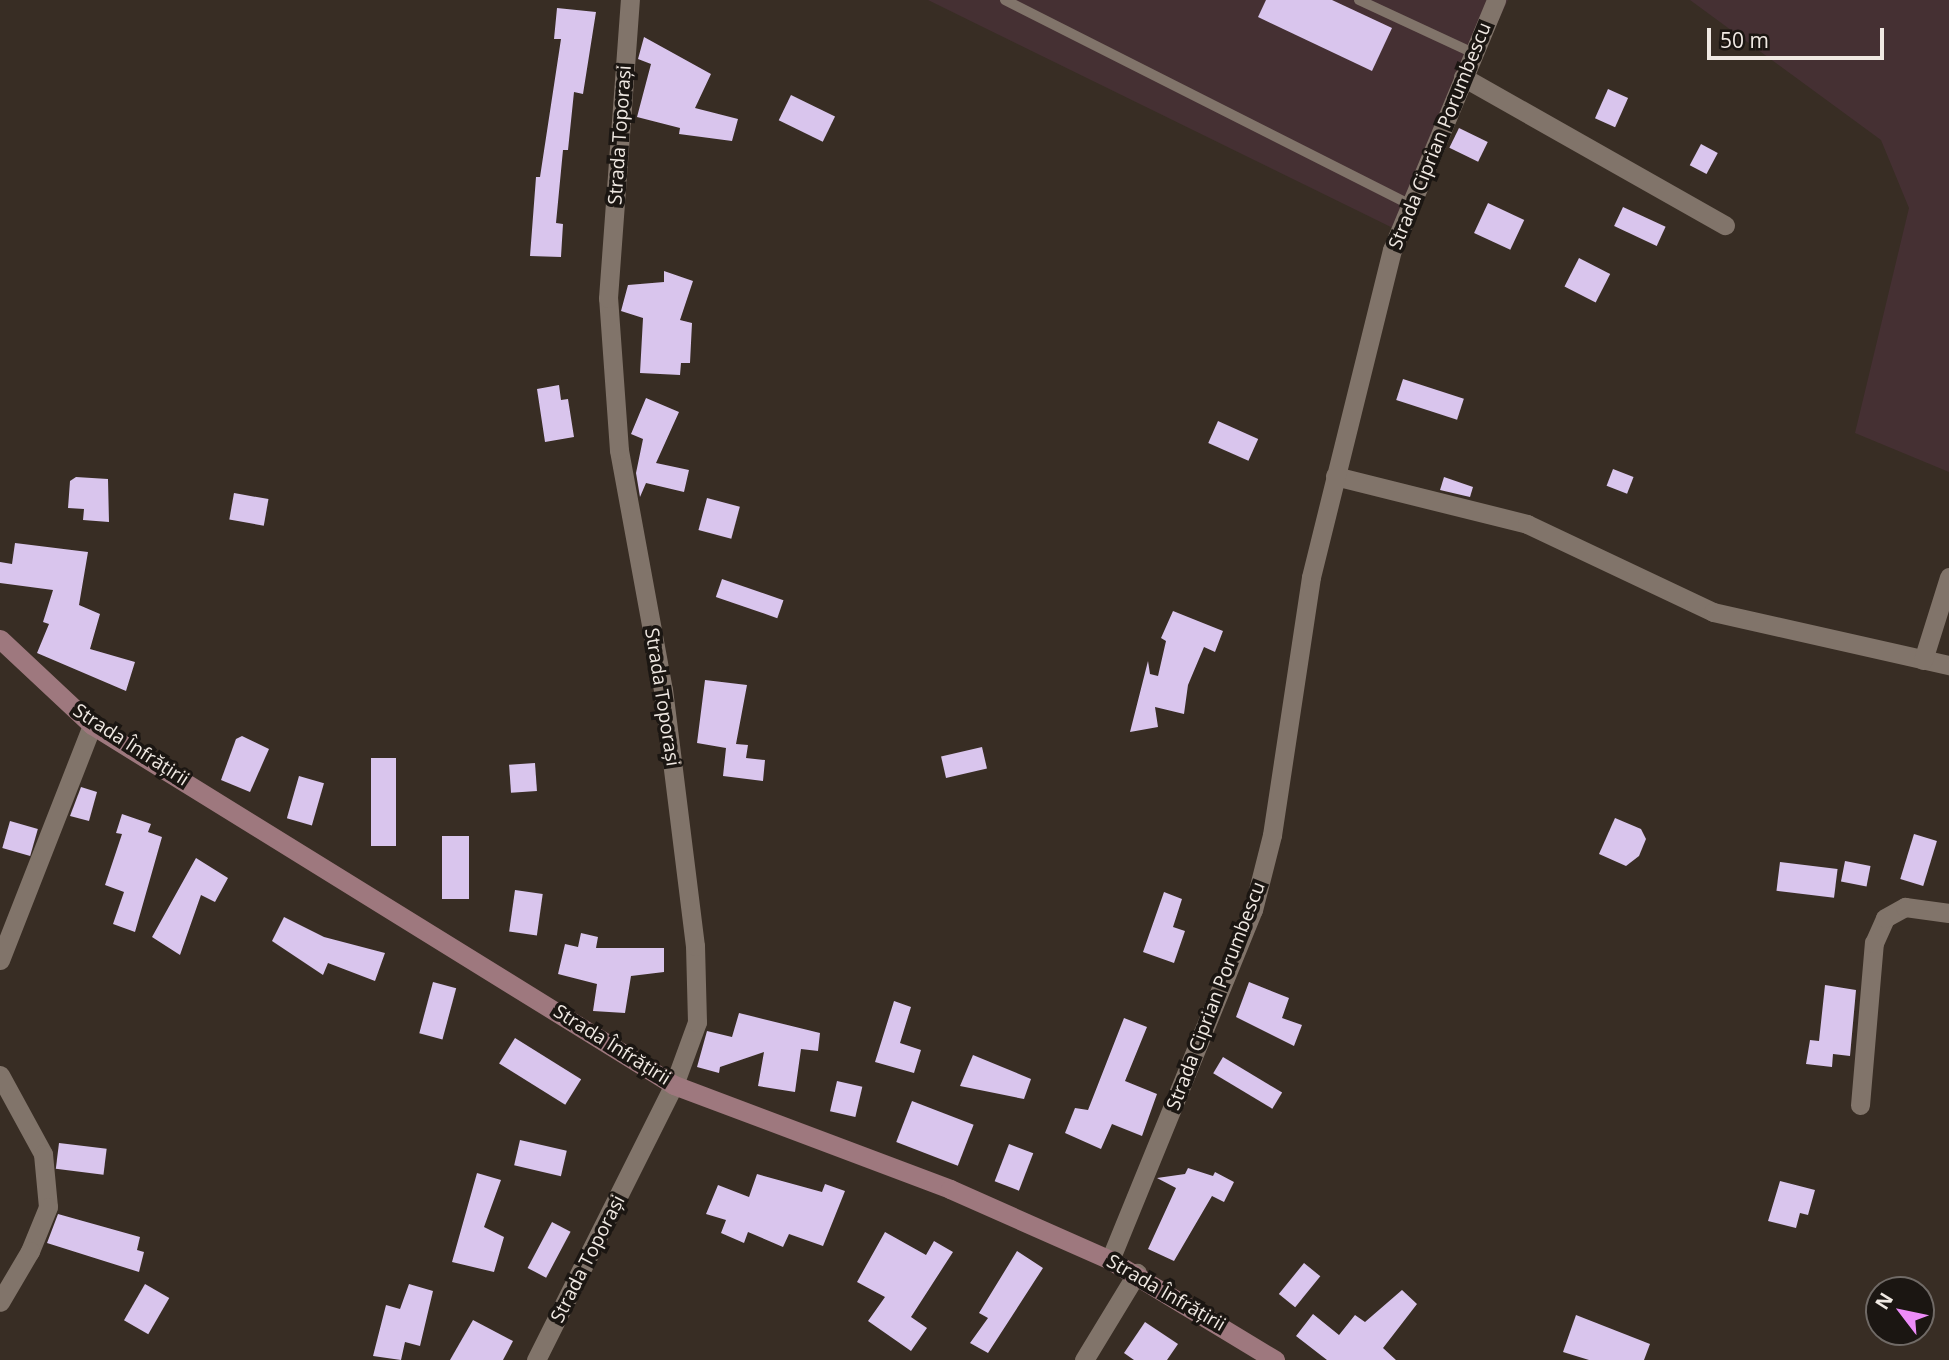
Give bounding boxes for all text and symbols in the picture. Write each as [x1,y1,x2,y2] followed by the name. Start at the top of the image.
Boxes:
[1711,14,1888,58] scale bar
[1384,19,1496,253] street label: Strada Ciprian Porumbescu
[1720,26,1769,54] text: 50 m
[604,64,636,206] street label: Strada Toporași
[640,626,684,768] street label: Strada Toporași
[69,699,193,791] street label: Strada Înfrățirii
[1162,879,1270,1113] street label: Strada Ciprian Porumbescu
[549,1000,675,1090] street label: Strada Înfrățirii
[546,1192,630,1326] street label: Strada Toporași
[1103,1250,1229,1336] street label: Strada Înfrățirii
[1865,1276,1935,1346] north arrow
[1869,1287,1899,1314] text: N

